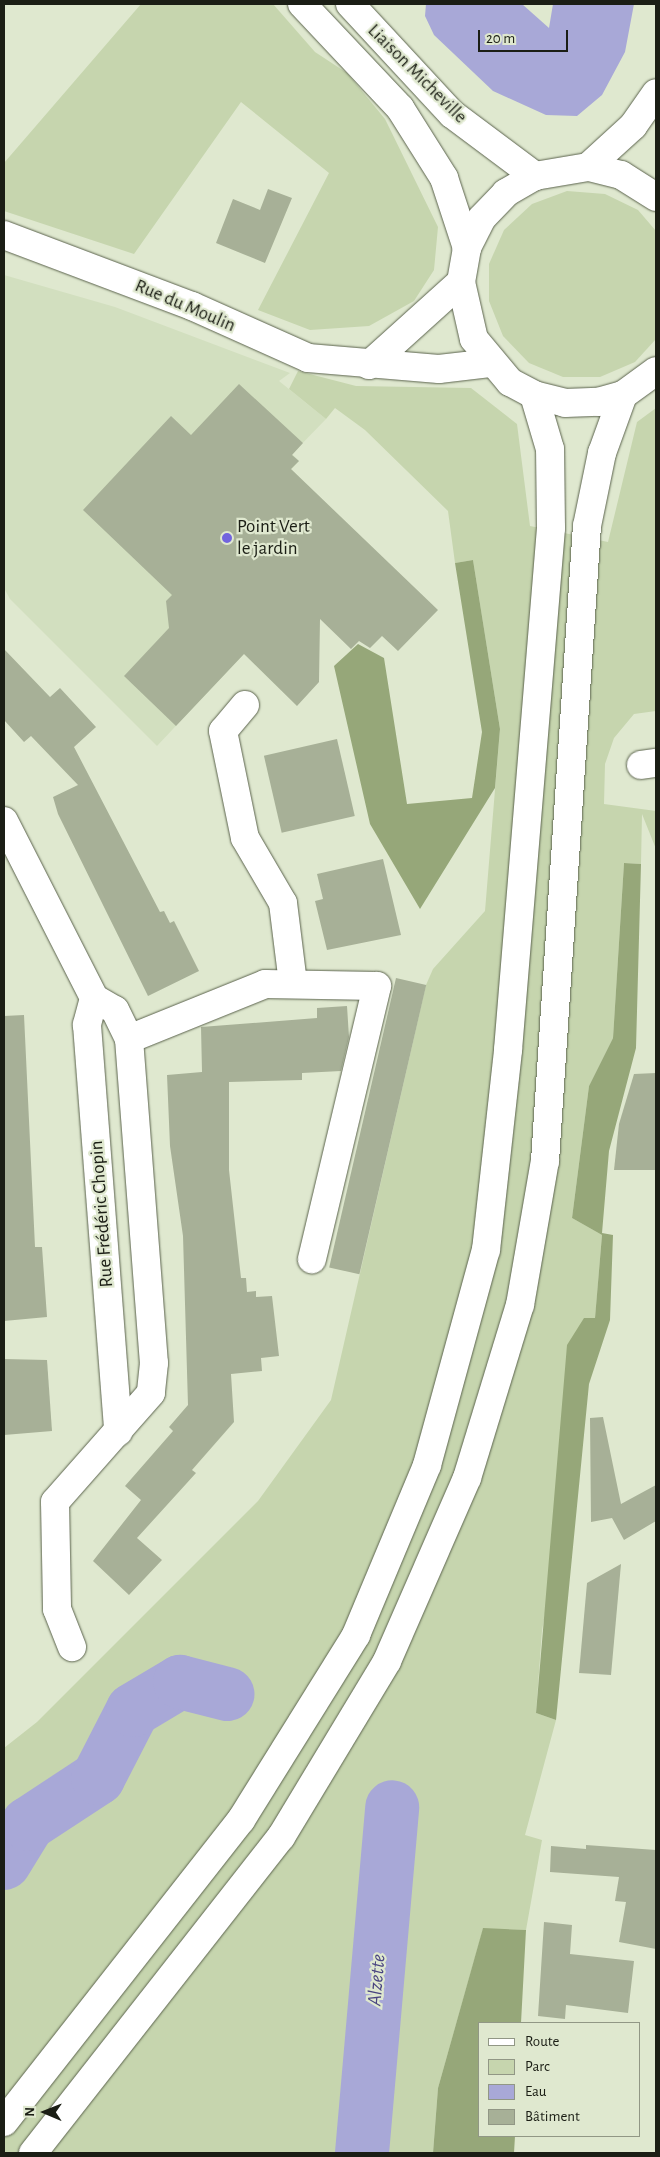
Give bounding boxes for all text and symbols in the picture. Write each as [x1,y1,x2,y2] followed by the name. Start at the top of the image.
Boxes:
[363,20,471,128] street label: Liaison Micheville
[480,20,570,52] scale bar
[486,31,515,46] text: 20 m
[131,275,239,337] street label: Rue du Moulin
[237,516,310,560] place label: Point Vert le jardin
[221,532,233,544] marker: Point Vert le jardin
[85,1140,119,1288] street label: Rue Frédéric Chopin
[363,1953,391,2007] water label: Alzette
[478,2022,640,2137] legend
[525,2034,559,2049] text: Route
[525,2059,550,2074] text: Parc
[525,2084,547,2099] text: Eau
[20,2087,70,2137] north arrow
[23,2107,37,2117] text: N
[525,2109,580,2124] text: Bâtiment

